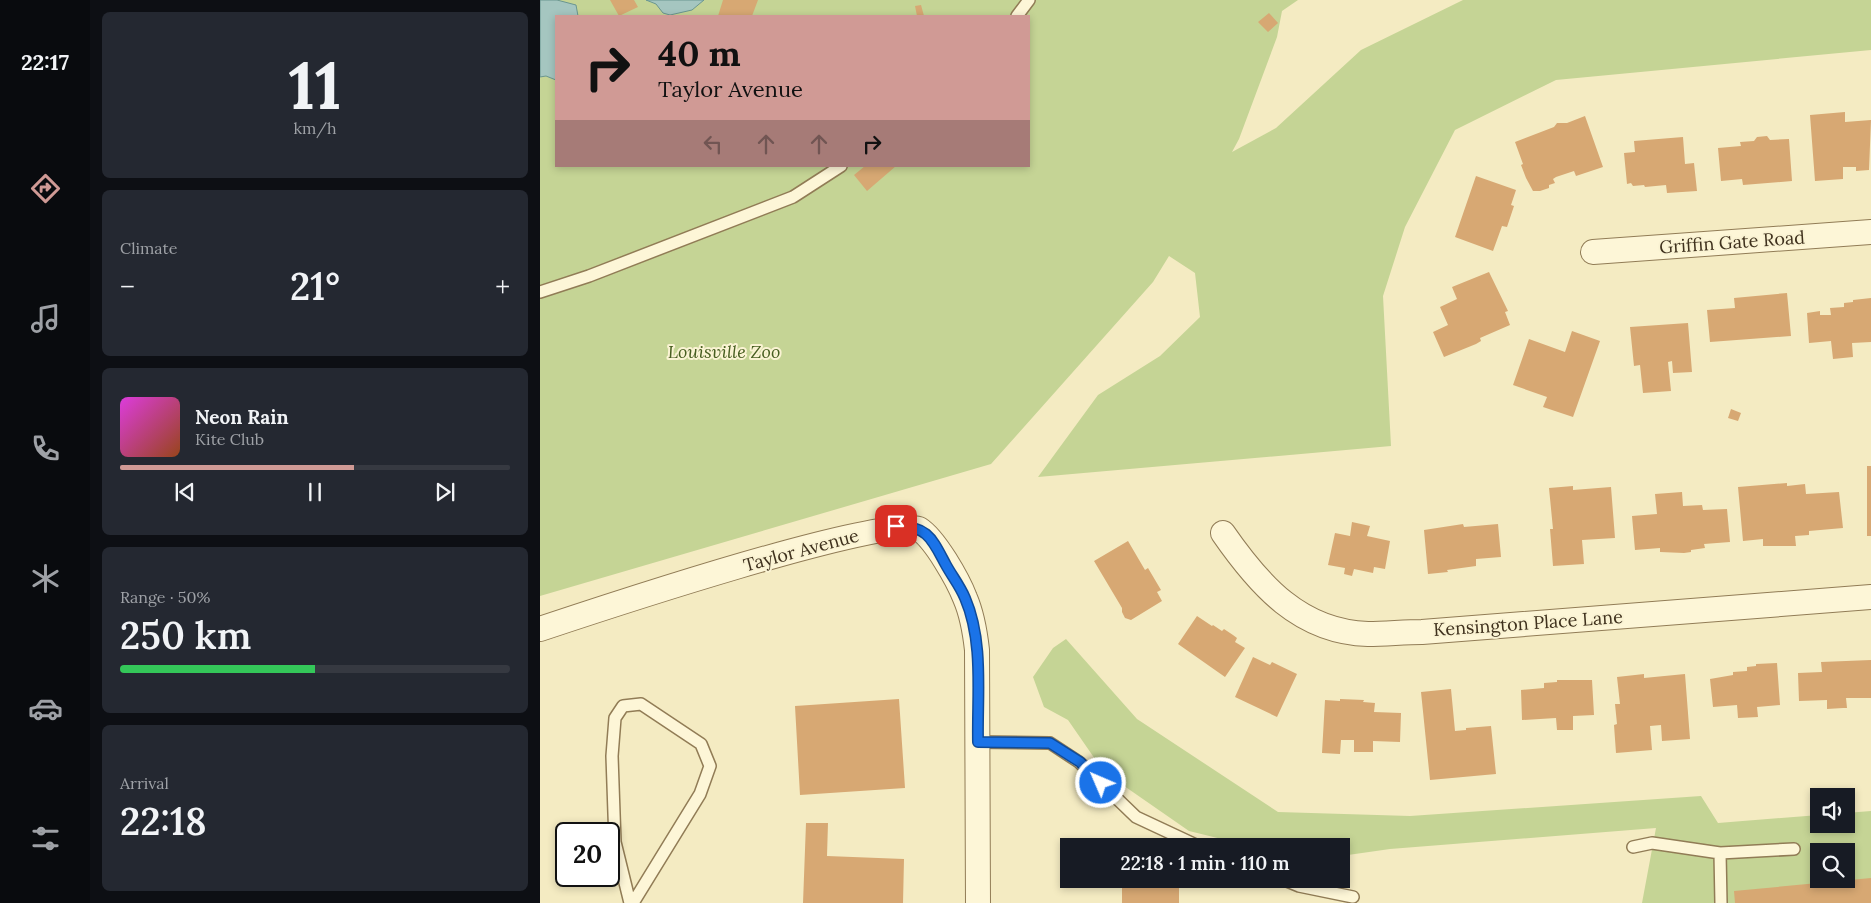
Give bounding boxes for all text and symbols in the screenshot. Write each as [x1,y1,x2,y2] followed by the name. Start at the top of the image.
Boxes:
[658,31,741,76] text: 40 m
[575,35,640,100] icon: right
[289,44,341,127] text: 11
[21,48,69,76] text: 22:17
[658,75,803,103] text: Taylor Avenue
[293,118,337,138] text: km/h
[699,130,727,158] icon: left
[752,130,780,158] icon: ahead
[805,130,833,158] icon: ahead
[858,130,886,158] icon: right
[28,171,63,206] icon: directions
[1658,225,1806,259] street label: Griffin Gate Road
[120,238,177,258] text: Climate
[290,262,340,310] text: 21°
[120,269,135,305] text: −
[495,269,510,305] text: +
[28,301,63,336] icon: music
[668,340,780,363] park label: Louisville Zoo
[195,405,289,429] text: Neon Rain
[195,429,264,449] text: Kite Club
[28,431,63,466] icon: phone
[171,478,199,506] icon: previous
[301,478,329,506] icon: pause
[431,478,459,506] icon: next
[875,505,917,547] pin
[882,512,910,540] icon: arrive
[741,523,862,576] street label: Taylor Avenue
[28,561,63,596] icon: climate
[120,587,210,607] text: Range · 50%
[1432,605,1624,641] street label: Kensington Place Lane
[120,611,251,659] text: 250 km
[28,691,63,726] icon: car
[1074,756,1126,808] position arrow
[120,773,169,793] text: Arrival
[1810,788,1855,888] map controls
[1810,788,1855,833] button: sound
[120,797,207,845] text: 22:18
[28,821,63,856] icon: filters
[555,822,620,887] speed limit sign: 20
[1810,843,1855,888] button: search
[1121,851,1290,875] text: 22:18 · 1 min · 110 m

